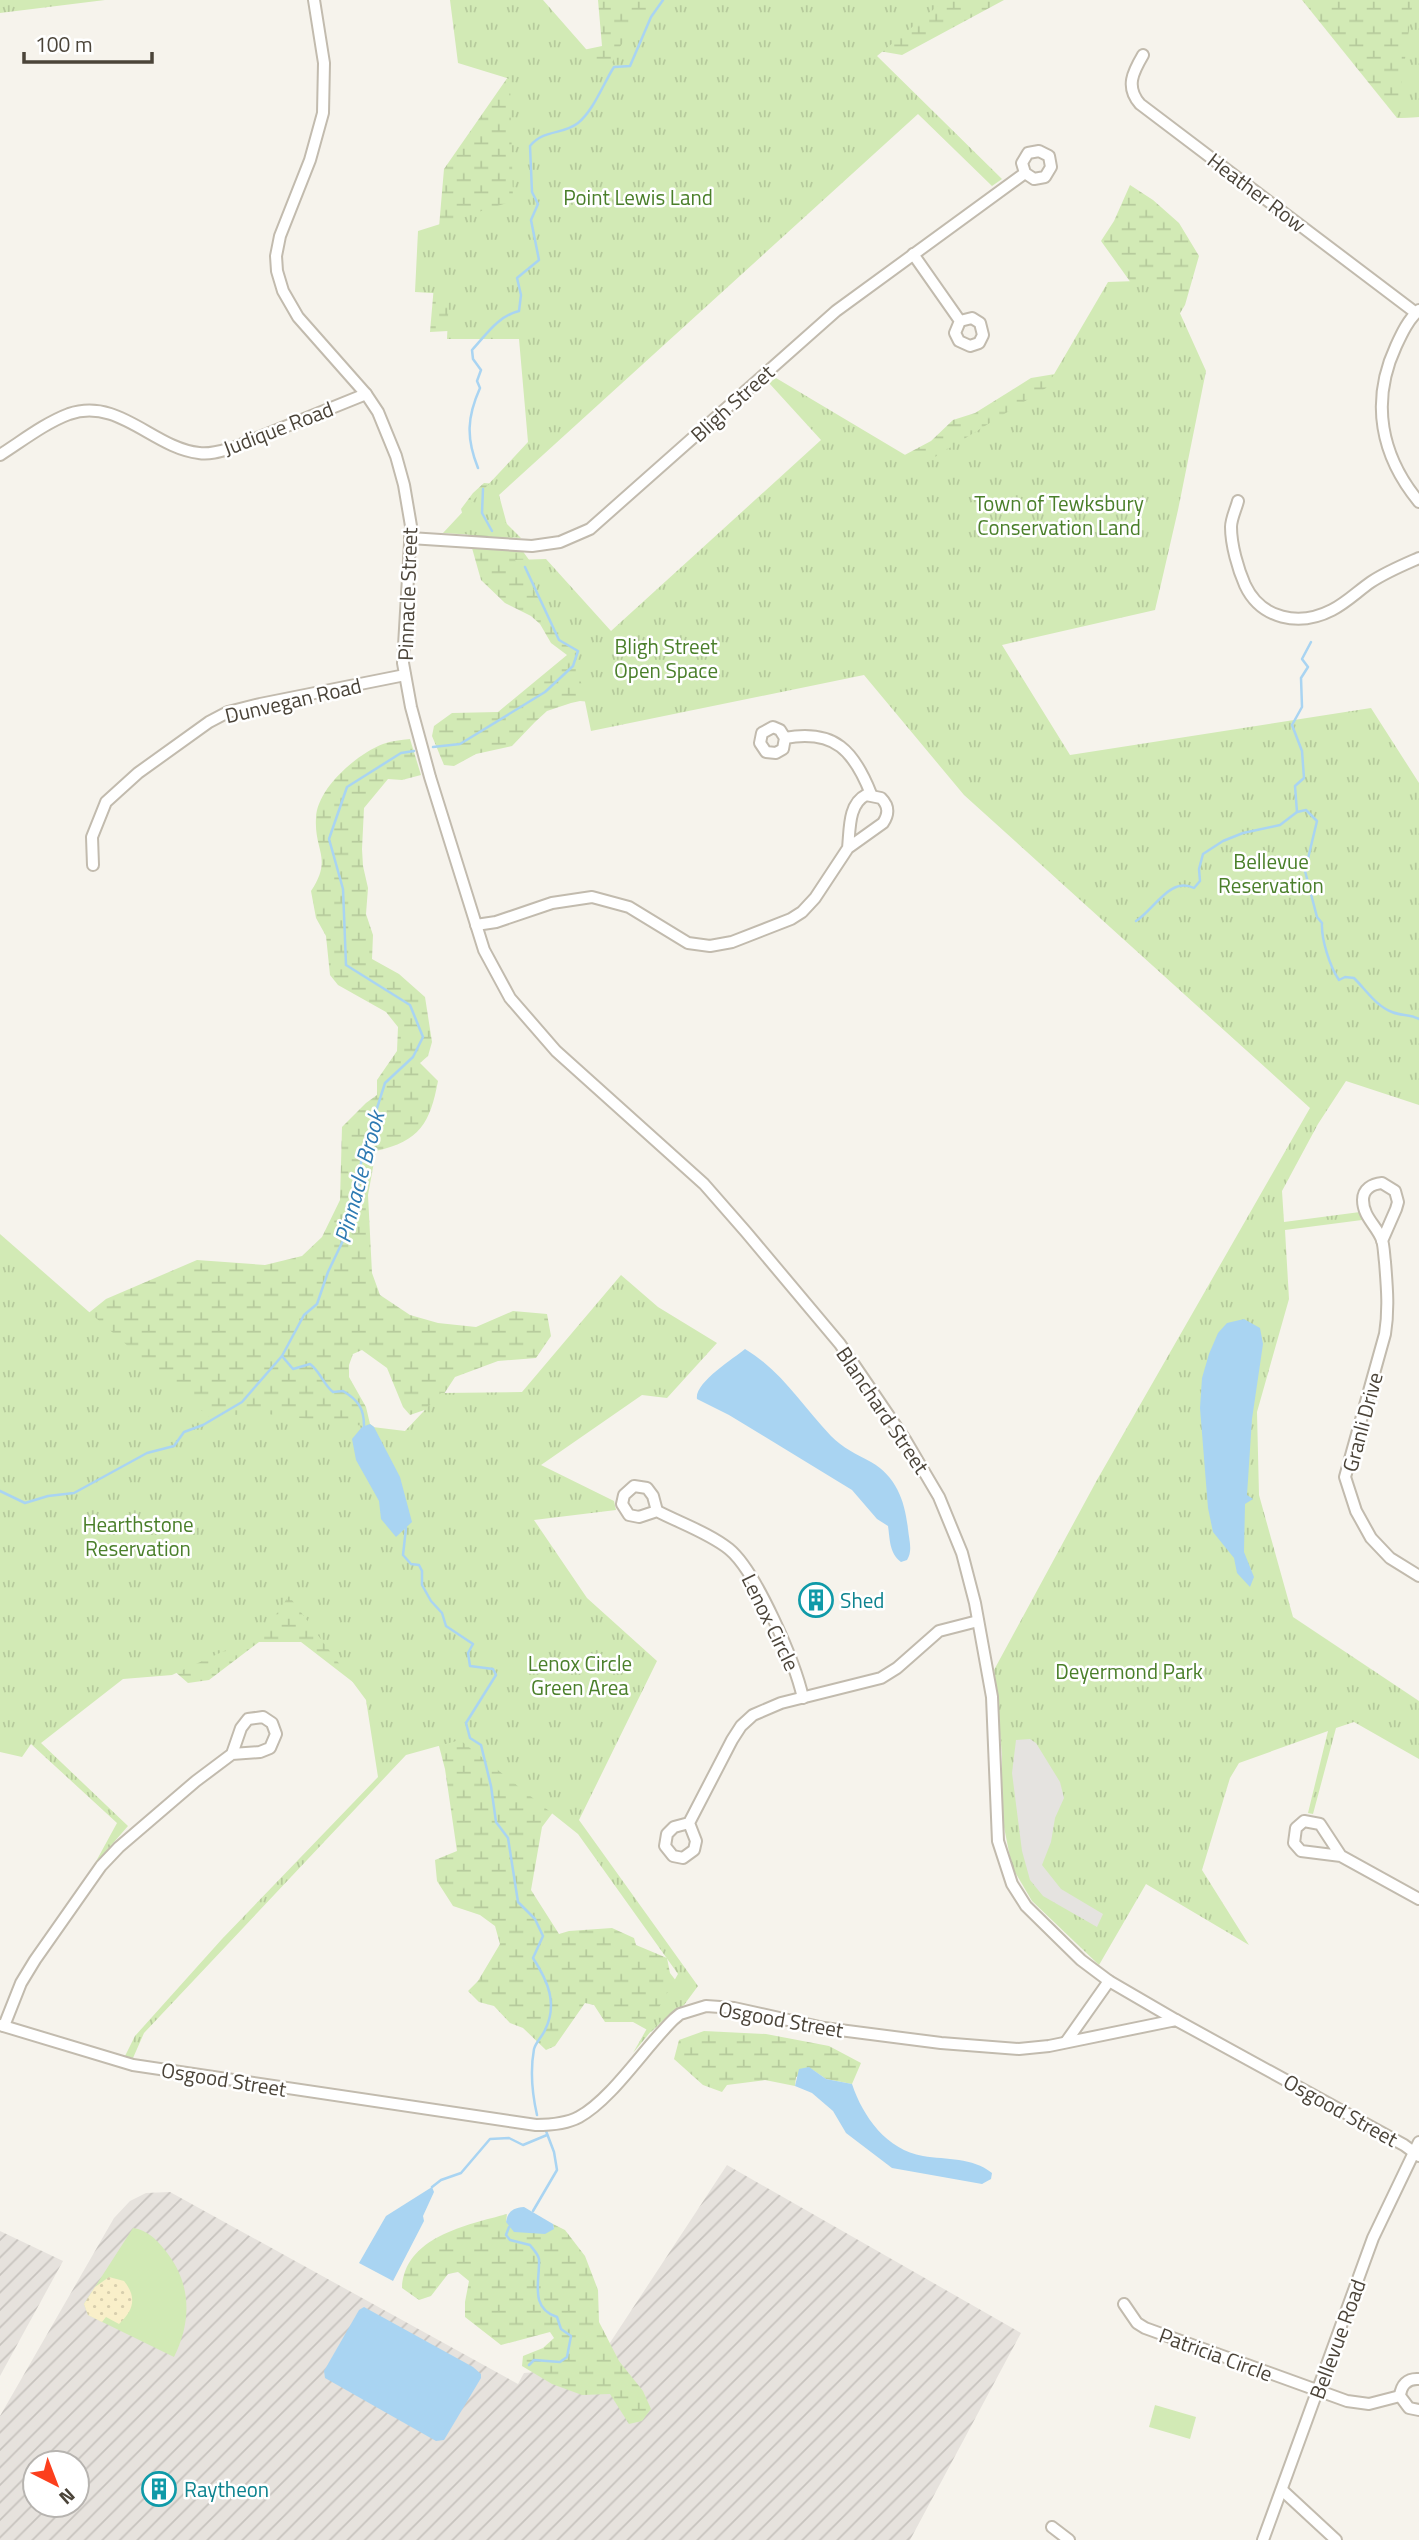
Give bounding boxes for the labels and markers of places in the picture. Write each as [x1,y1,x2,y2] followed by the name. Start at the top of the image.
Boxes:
[797,1581,835,1619] building icon: Shed
[840,1584,884,1616] place label: Shed
[140,2470,178,2508] building icon: Raytheon
[184,2473,269,2505] place label: Raytheon

